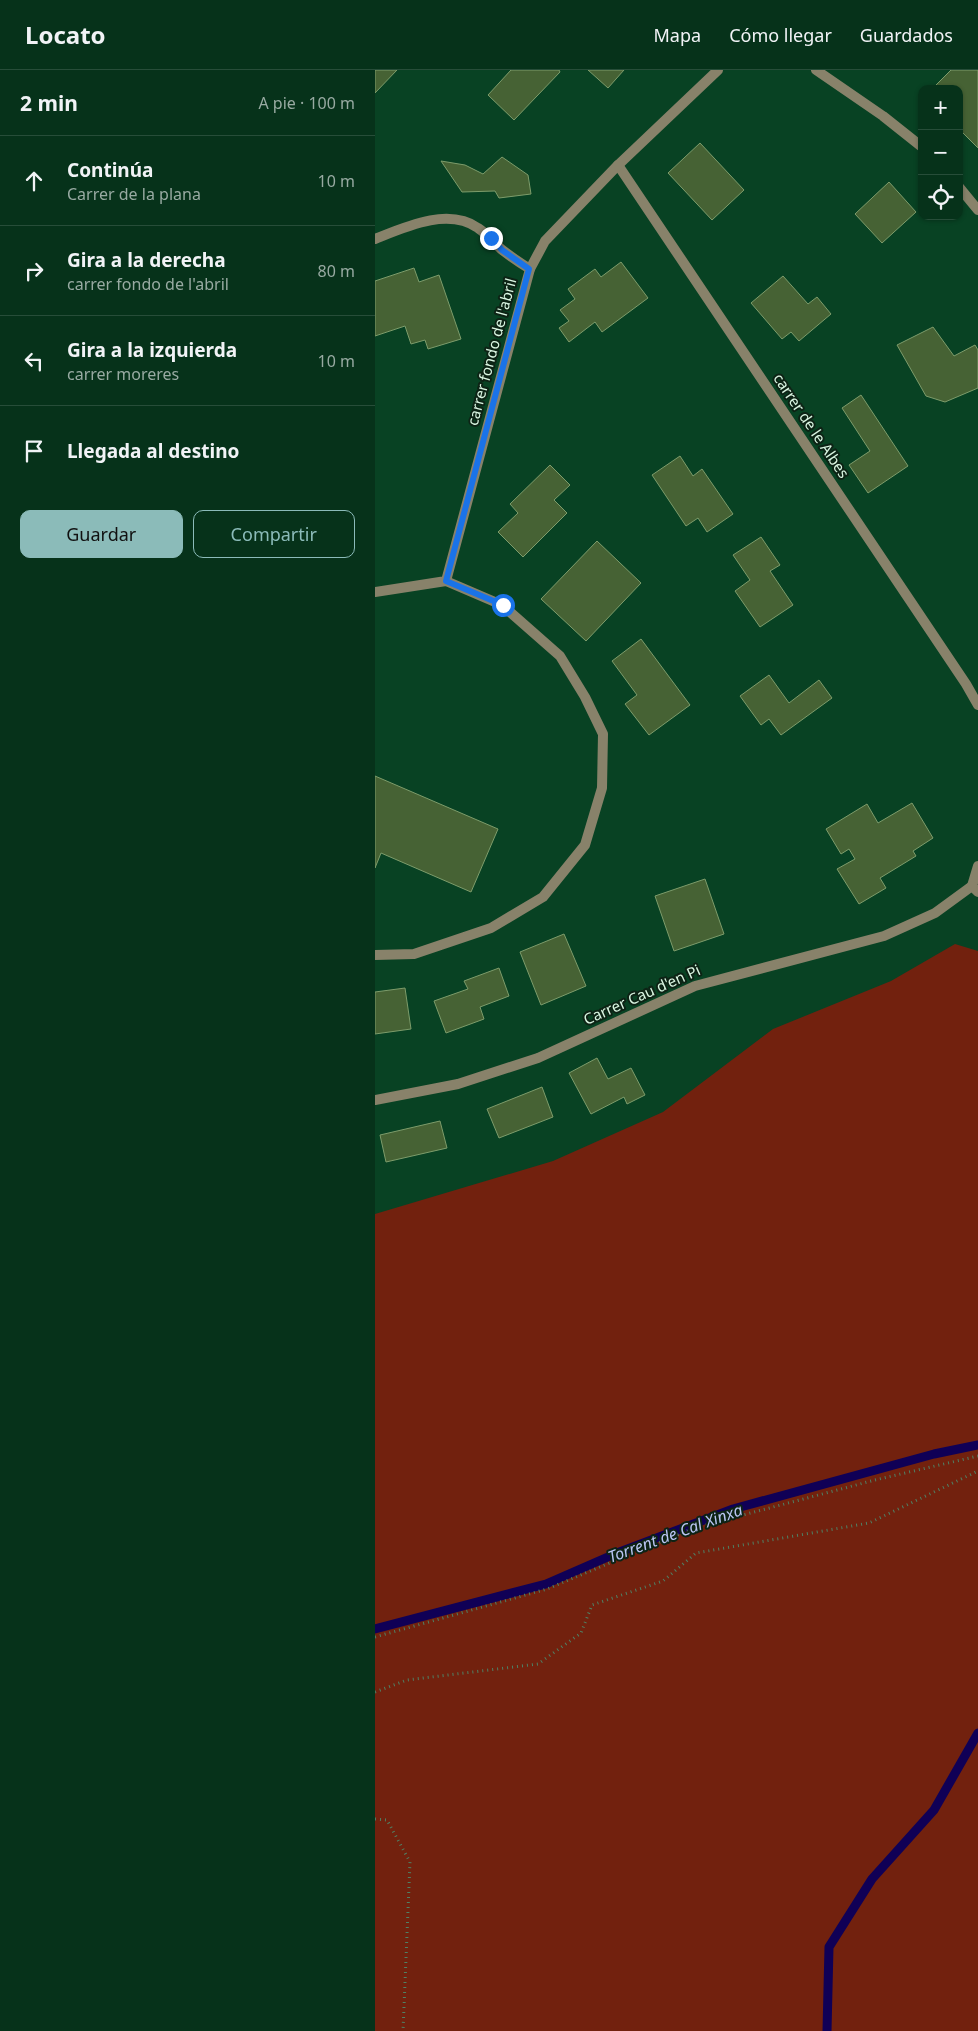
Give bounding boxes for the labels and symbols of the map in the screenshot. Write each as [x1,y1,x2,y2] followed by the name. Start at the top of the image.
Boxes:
[480,227,503,250] route end
[462,276,520,428] street label: carrer fondo de l'abril
[769,369,854,482] street label: carrer de le Albes
[492,594,515,617] route start
[580,959,703,1029] street label: Carrer Cau d'en Pi
[605,1498,745,1568] water label: Torrent de Cal Xinxa

